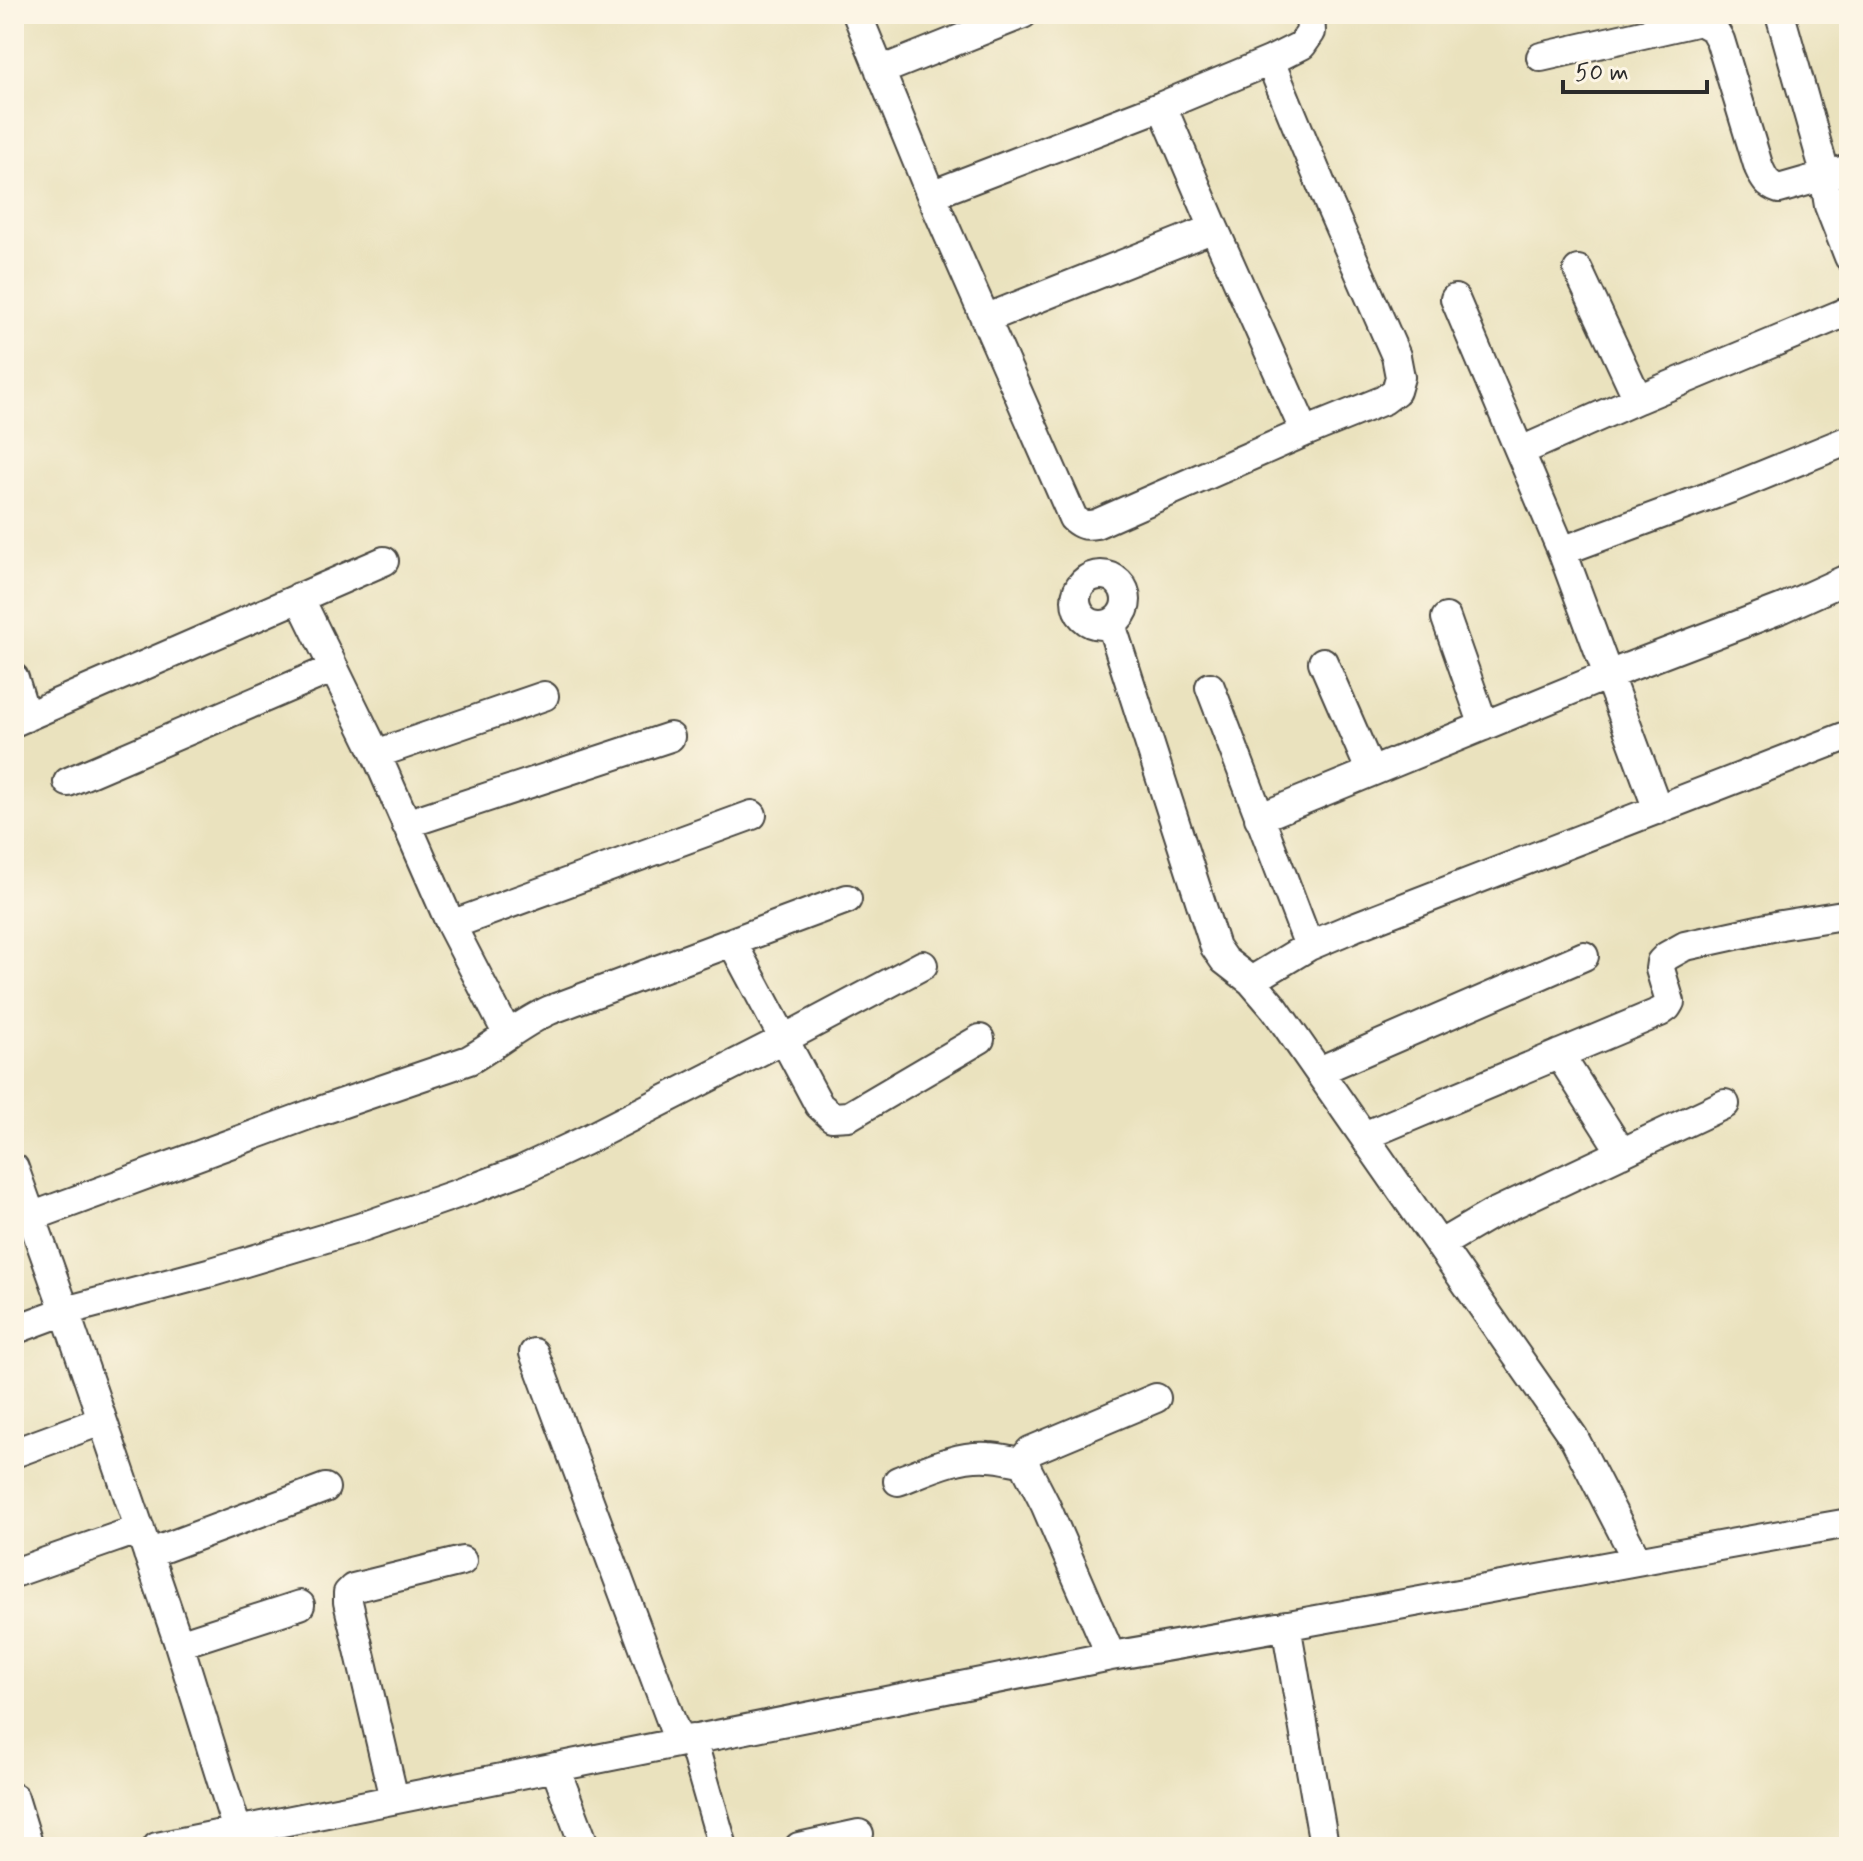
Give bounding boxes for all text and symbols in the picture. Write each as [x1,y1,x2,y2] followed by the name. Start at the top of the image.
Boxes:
[1563,44,1707,94] scale bar
[1575,58,1629,89] text: 50 m

